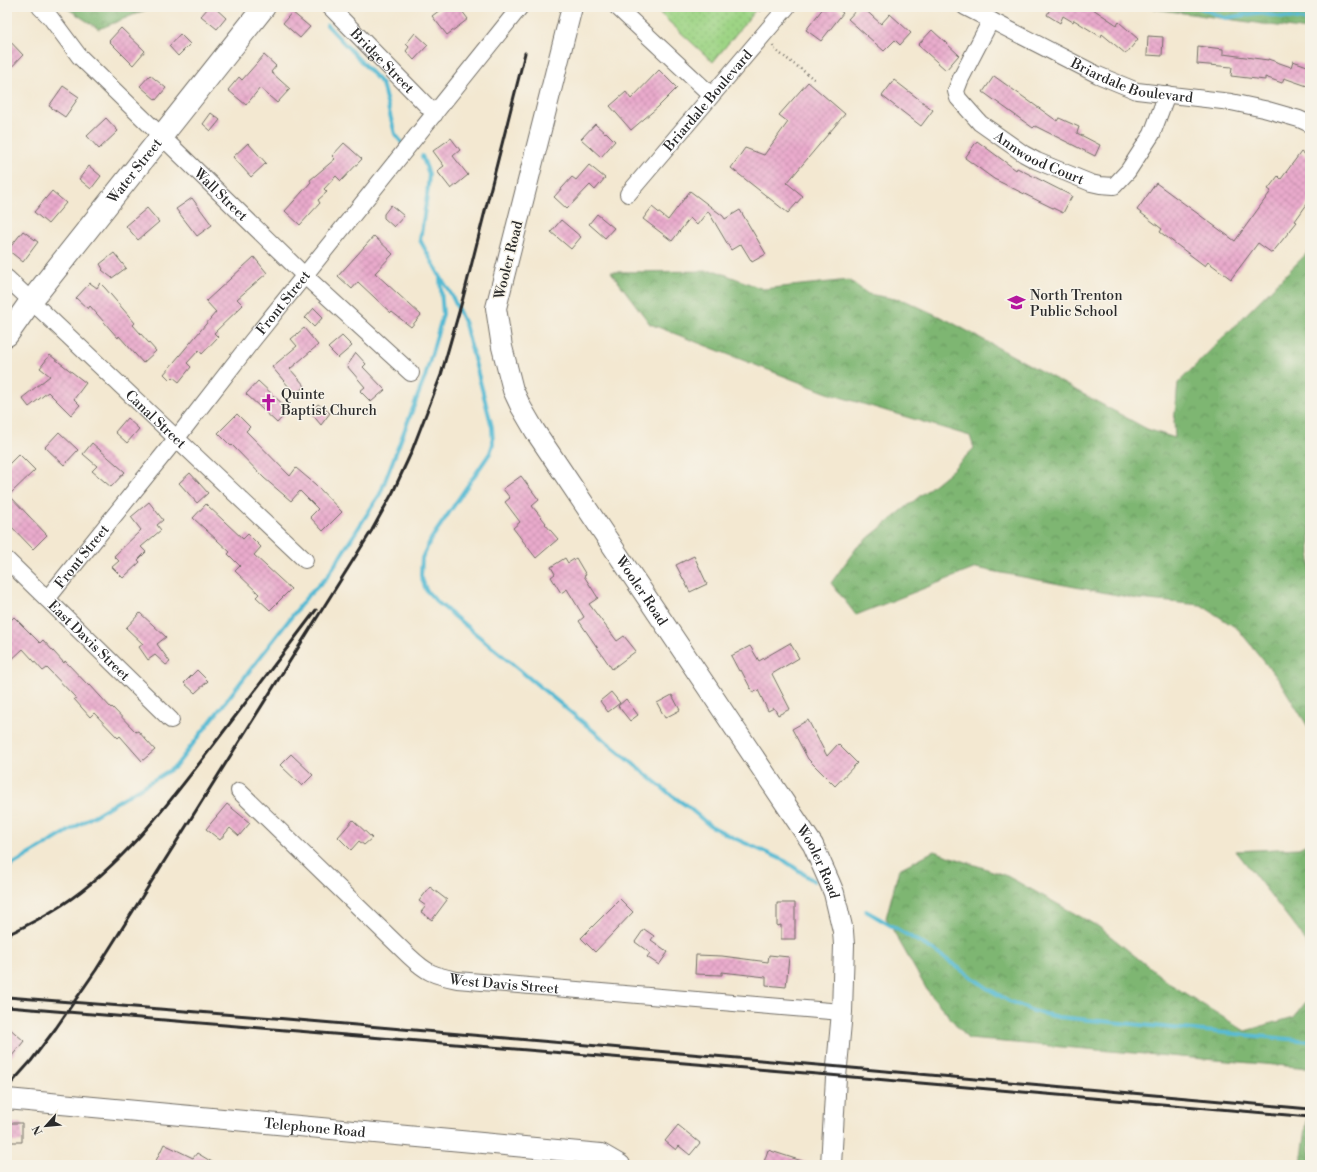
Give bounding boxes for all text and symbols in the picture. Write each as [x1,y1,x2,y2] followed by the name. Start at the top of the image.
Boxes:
[345,24,418,97] street label: Bridge Street
[660,46,757,156] street label: Briardale Boulevard
[1066,54,1194,107] street label: Briardale Boulevard
[989,127,1087,189] street label: Annwood Court
[103,135,166,208] street label: Water Street
[189,164,251,225] street label: Wall Street
[490,219,527,302] street label: Wooler Road
[253,267,315,339] street label: Front Street
[1030,287,1123,321] place label: North Trenton Public School
[1007,293,1027,313] school or university icon: North Trenton Public School
[280,386,377,420] place label: Quinte Baptist Church
[121,387,189,453] street label: Canal Street
[258,392,278,412] church icon: Quinte Baptist Church
[51,521,114,592] street label: Front Street
[611,552,671,629] street label: Wooler Road
[44,597,133,685] street label: East Davis Street
[792,821,843,900] street label: Wooler Road
[447,970,559,998] street label: West Davis Street
[26,1106,66,1146] north arrow
[263,1115,366,1142] street label: Telephone Road
[30,1123,46,1137] text: N

